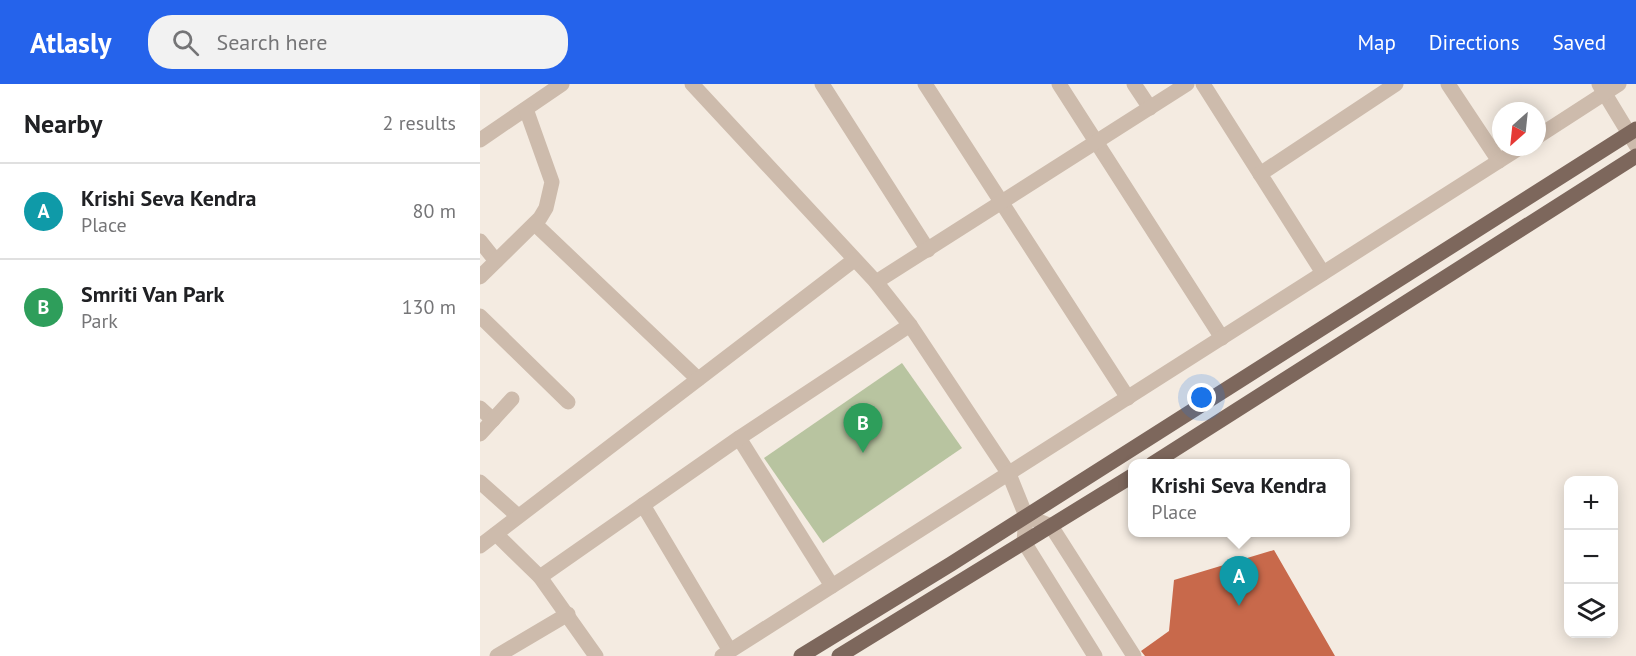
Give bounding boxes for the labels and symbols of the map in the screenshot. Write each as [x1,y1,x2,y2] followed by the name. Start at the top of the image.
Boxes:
[1492,102,1546,156] north arrow
[1187,383,1216,412] your location
[844,404,883,453] pin: B
[1220,556,1258,606] pin: A

